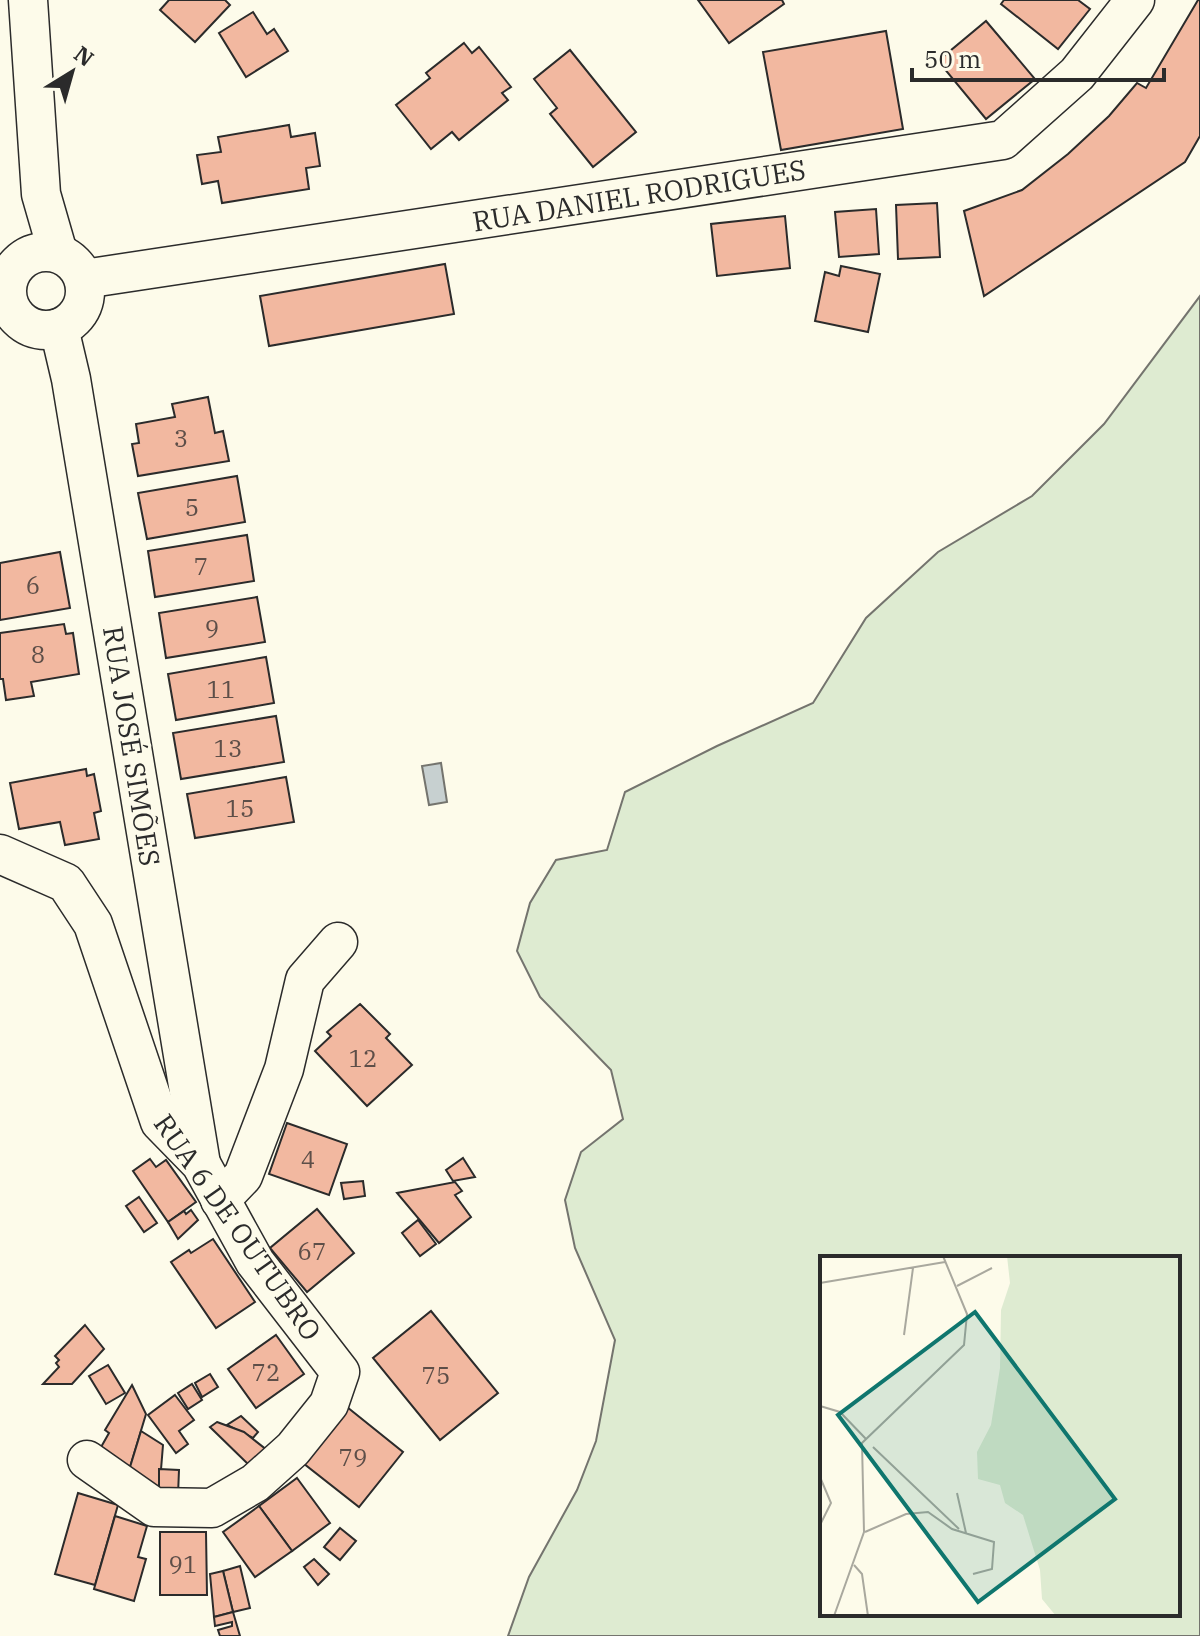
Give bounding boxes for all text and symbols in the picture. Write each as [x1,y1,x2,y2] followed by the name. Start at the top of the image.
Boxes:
[32,32,112,112] north arrow
[912,32,1164,82] scale bar
[69,39,100,72] text: N
[924,43,981,75] text: 50 m
[470,150,808,240] street label: RUA DANIEL RODRIGUES
[174,422,188,454] house number: 3
[185,491,199,523] house number: 5
[194,550,208,582] house number: 7
[26,569,40,601] house number: 6
[205,612,219,644] house number: 9
[95,623,169,869] street label: RUA JOSÉ SIMÕES
[31,638,45,670] house number: 8
[207,673,235,705] house number: 11
[214,732,242,764] house number: 13
[226,792,254,824] house number: 15
[349,1042,377,1074] house number: 12
[146,1106,330,1348] street label: RUA 6 DE OUTUBRO
[301,1143,315,1175] house number: 4
[298,1235,326,1267] house number: 67
[820,1256,1180,1616] inset map
[252,1356,280,1388] house number: 72
[422,1359,450,1391] house number: 75
[339,1441,367,1473] house number: 79
[169,1548,197,1580] house number: 91

